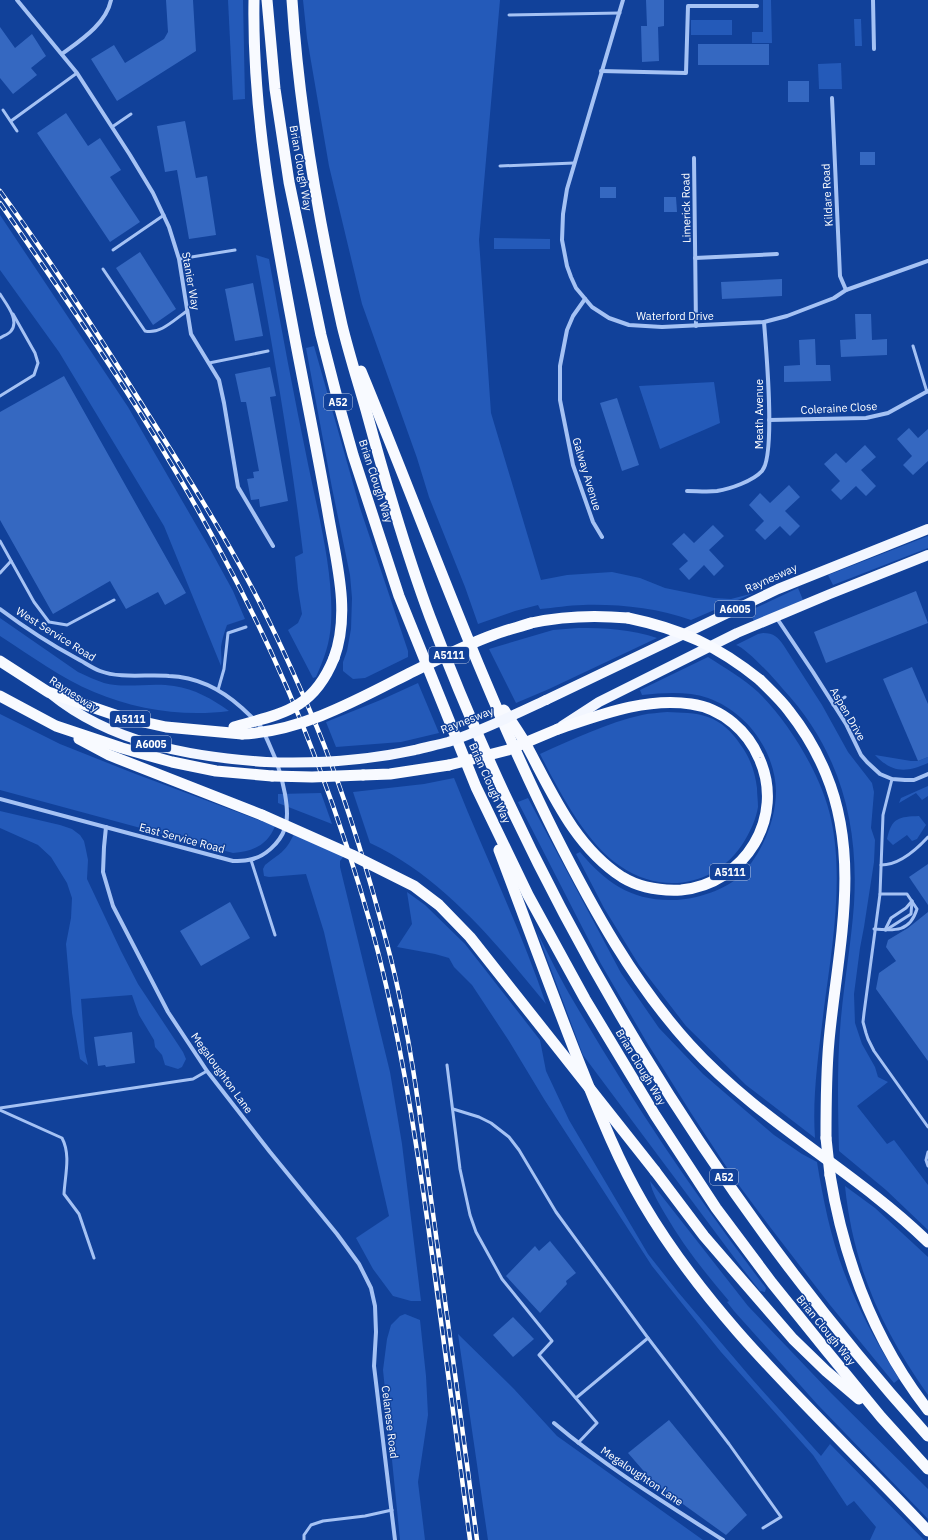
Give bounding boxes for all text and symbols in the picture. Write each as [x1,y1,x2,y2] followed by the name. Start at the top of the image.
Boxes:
[287,124,315,212] street label: Brian Clough Way
[818,163,836,227] street label: Kildare Road
[678,173,694,243] street label: Limerick Road
[179,251,203,312] street label: Stanier Way
[636,309,714,323] street label: Waterford Drive
[752,379,766,449] street label: Meath Avenue
[324,394,352,410] road number: A52
[800,399,878,417] street label: Coleraine Close
[569,436,605,512] street label: Galway Avenue
[356,438,396,525] street label: Brian Clough Way
[743,560,800,596] street label: Raynesway
[715,601,755,617] road number: A6005
[13,604,99,664] street label: West Service Road
[429,647,469,663] road number: A5111
[47,673,101,715] street label: Raynesway
[827,685,869,743] street label: Aspen Drive
[439,703,496,736] street label: Raynesway
[110,711,150,727] road number: A5111
[131,736,171,752] road number: A6005
[466,741,514,826] street label: Brian Clough Way
[138,820,226,856] street label: East Service Road
[710,864,750,880] road number: A5111
[613,1026,670,1108] street label: Brian Clough Way
[188,1030,256,1116] street label: Megaloughton Lane
[710,1169,738,1185] road number: A52
[793,1292,859,1368] street label: Brian Clough Way
[379,1385,401,1459] street label: Celanese Road
[598,1443,686,1509] street label: Megaloughton Lane

